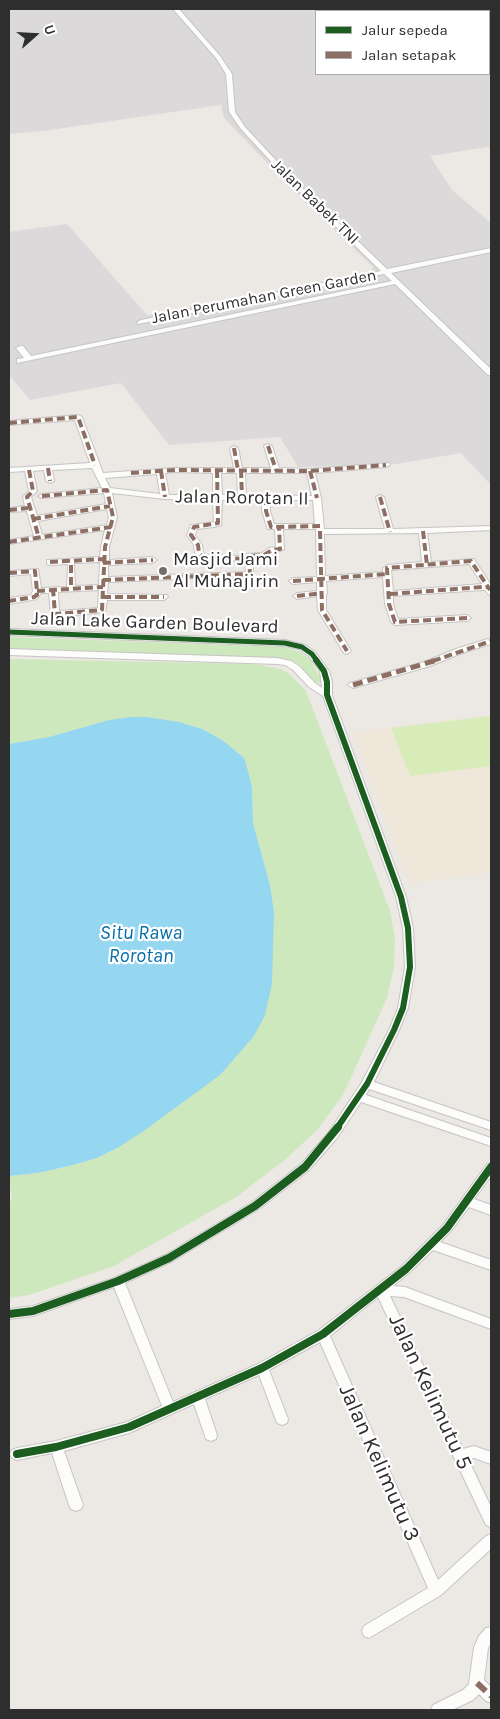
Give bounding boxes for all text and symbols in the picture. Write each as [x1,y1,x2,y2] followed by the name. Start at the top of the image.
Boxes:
[10,10,60,60] north arrow
[315,10,490,75] legend
[362,21,448,39] text: Jalur sepeda
[40,23,59,37] text: U
[362,46,456,64] text: Jalan setapak
[267,155,363,249] street label: Jalan Babek TNI
[150,266,378,328] street label: Jalan Perumahan Green Garden
[175,485,309,511] street label: Jalan Rorotan II
[173,549,279,593] place label: Masjid Jami Al Muhajirin
[157,565,169,577] marker: Masjid Jami Al Muhajirin
[31,607,279,639] street label: Jalan Lake Garden Boulevard
[100,921,182,968] water label: Situ Rawa Rorotan
[382,1310,478,1474] street label: Jalan Kelimutu 5
[333,1381,425,1545] street label: Jalan Kelimutu 3

